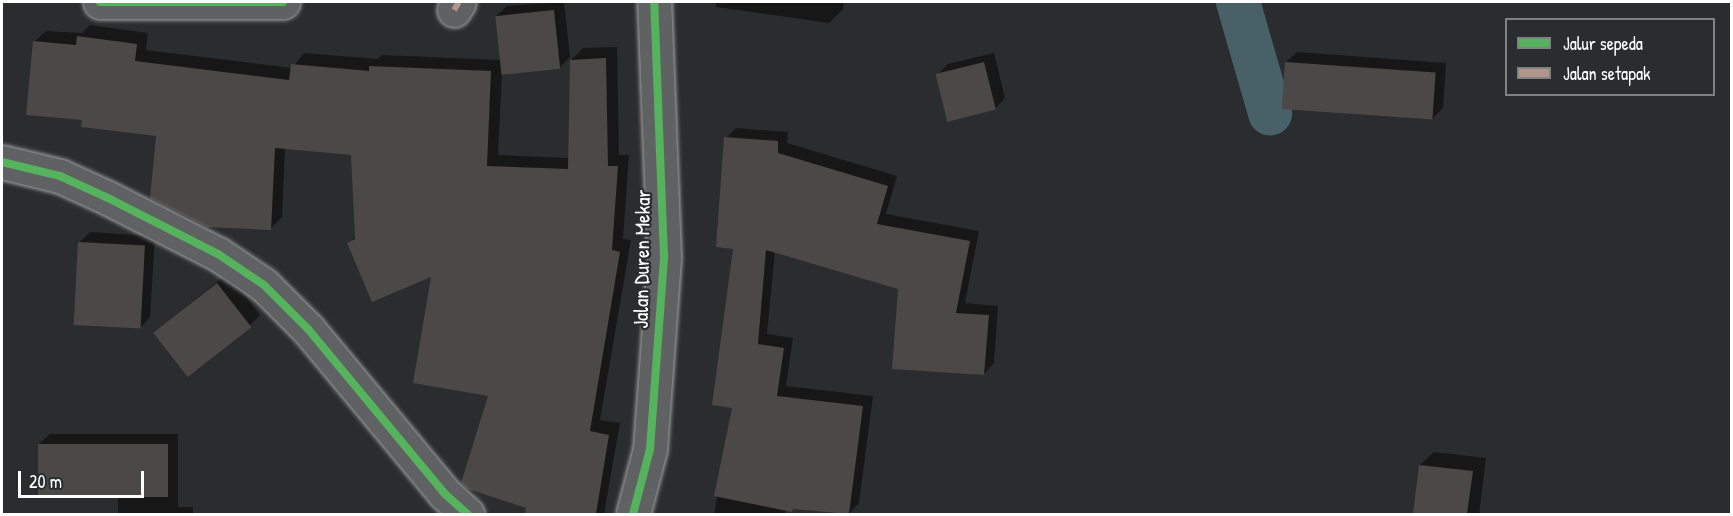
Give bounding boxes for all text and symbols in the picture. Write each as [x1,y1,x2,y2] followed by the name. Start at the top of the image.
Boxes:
[1505,18,1715,96] legend
[1563,31,1643,56] text: Jalur sepeda
[1563,61,1650,86] text: Jalan setapak
[628,189,656,329] street label: Jalan Duren Mekar
[21,459,147,497] scale bar
[29,469,62,494] text: 20 m

